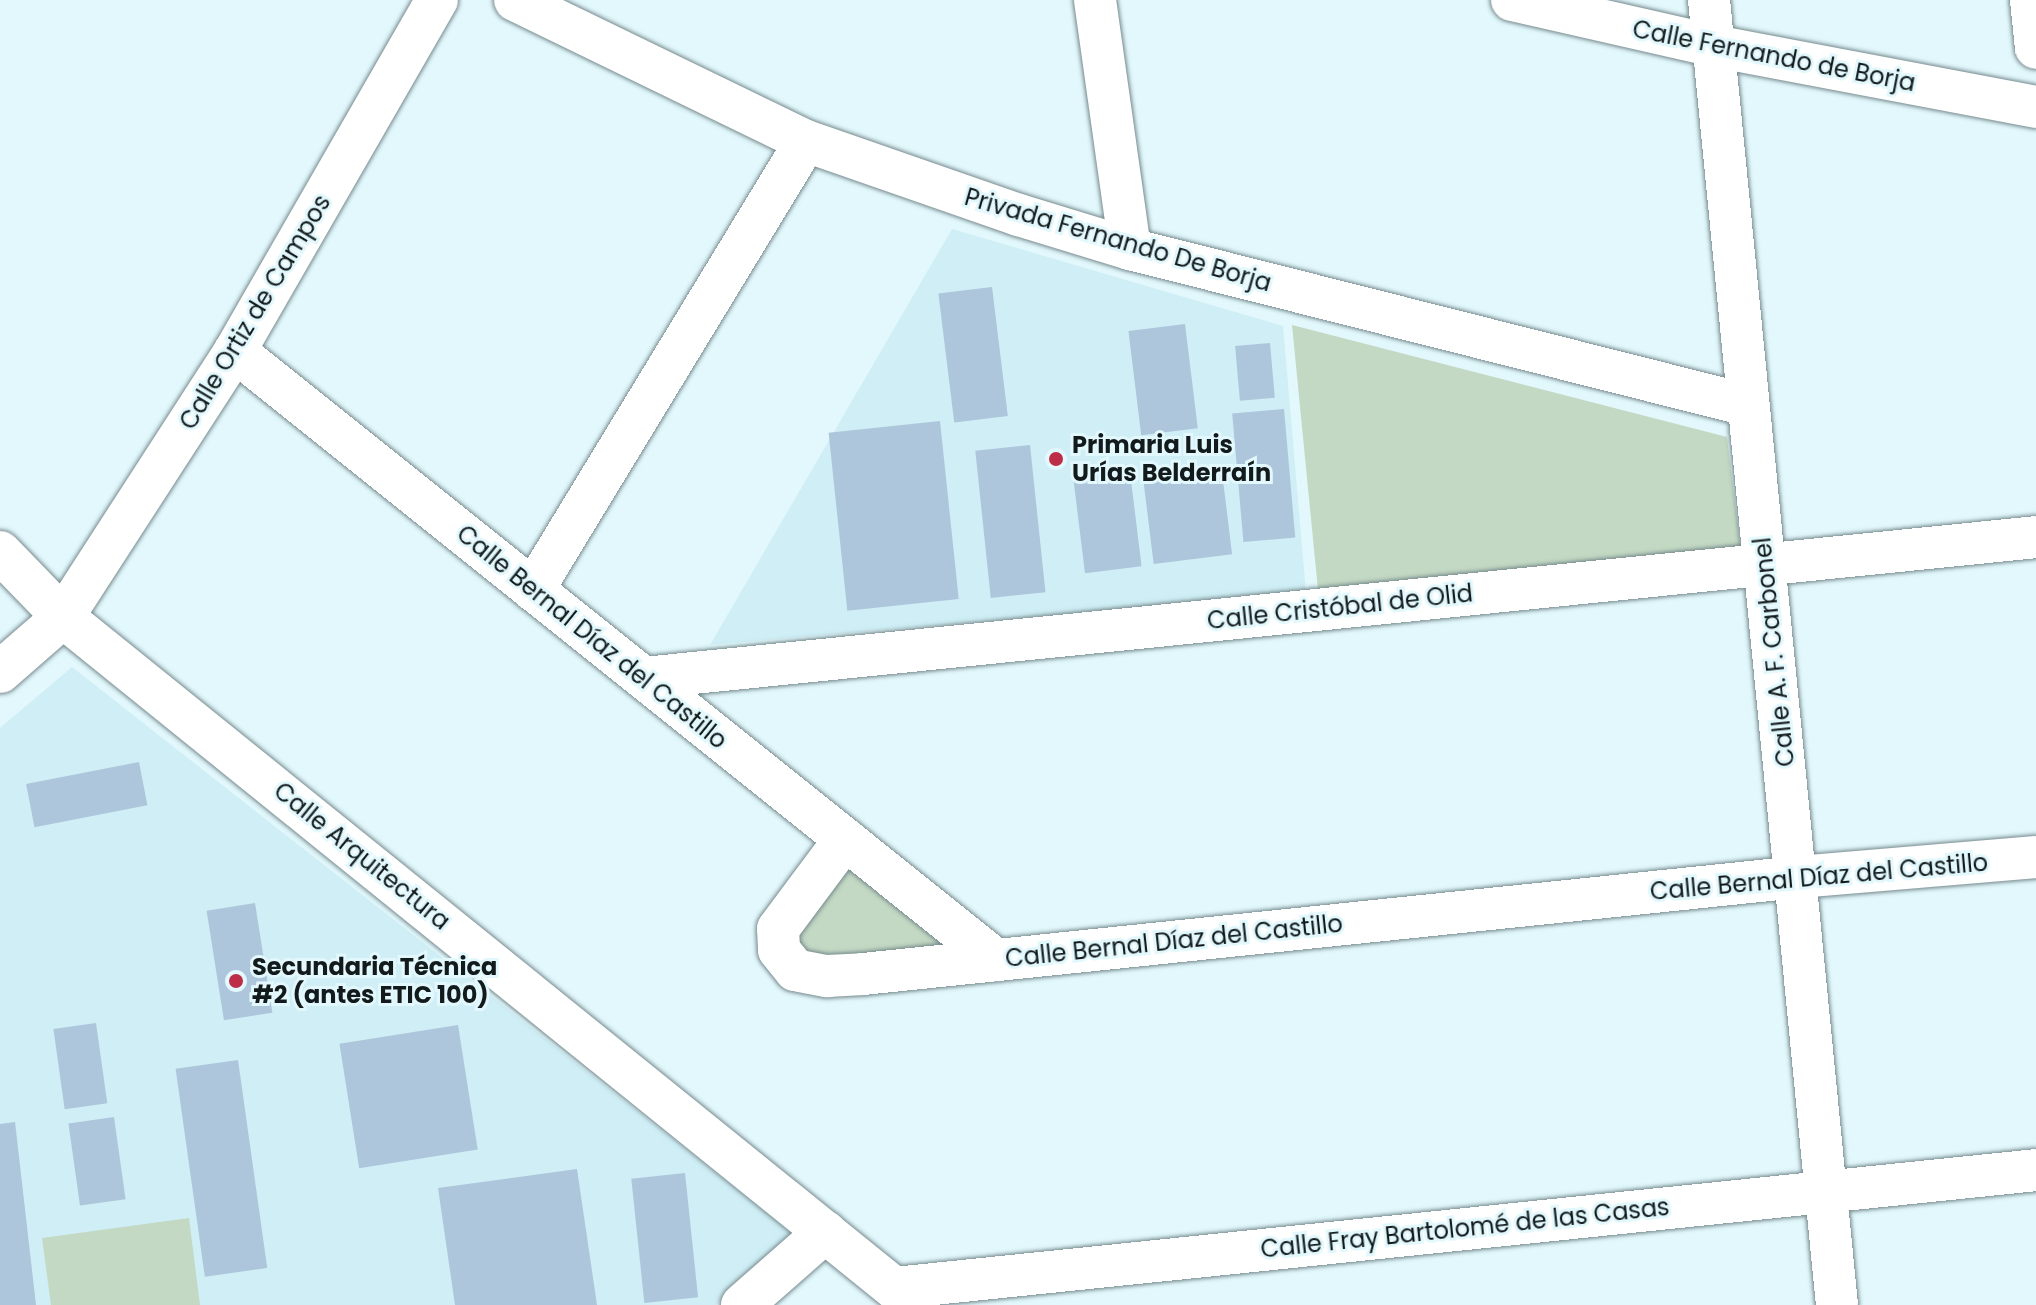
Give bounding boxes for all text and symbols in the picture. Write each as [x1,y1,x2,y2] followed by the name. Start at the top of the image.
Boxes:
[1630,14,1918,98] street label: Calle Fernando de Borja
[961,182,1275,298] street label: Privada Fernando De Borja
[173,189,337,435] street label: Calle Ortiz de Campos
[1072,431,1271,487] place label: Primaria Luis Urías Belderraín
[1047,450,1065,468] marker: Primaria Luis Urías Belderraín
[451,519,733,755] street label: Calle Bernal Díaz del Castillo
[1748,536,1800,768] street label: Calle A. F. Carbonel
[1206,579,1474,635] street label: Calle Cristóbal de Olid
[268,776,456,936] street label: Calle Arquitectura
[1649,848,1989,906] street label: Calle Bernal Díaz del Castillo
[1004,909,1344,973] street label: Calle Bernal Díaz del Castillo
[252,953,497,1009] place label: Secundaria Técnica #2 (antes ETIC 100)
[227,972,245,990] marker: Secundaria Técnica #2 (antes ETIC 100)
[1259,1192,1671,1264] street label: Calle Fray Bartolomé de las Casas

